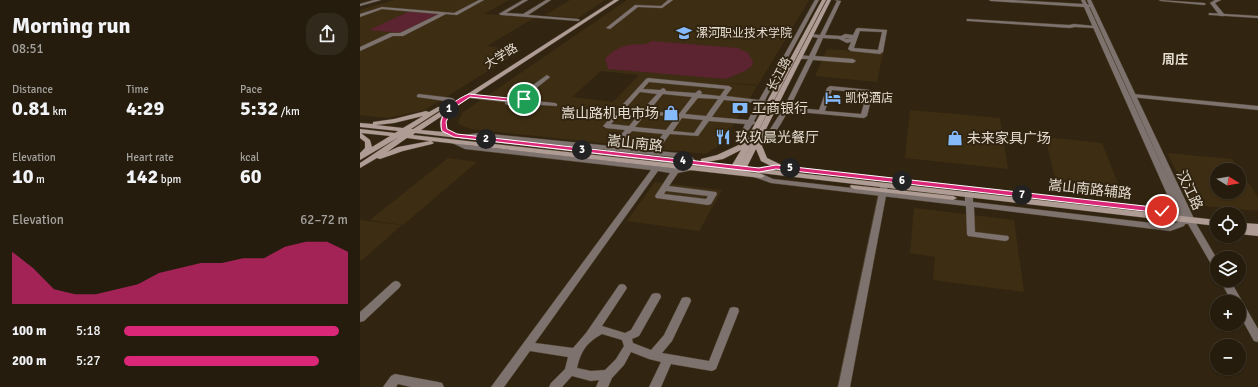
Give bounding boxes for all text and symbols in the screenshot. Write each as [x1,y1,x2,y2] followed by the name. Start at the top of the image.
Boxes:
[12,12,131,39] text: Morning run
[306,13,348,55] button: share
[675,24,693,42] school or university icon: 漯河职业技术学院
[696,26,792,41] place label: 漯河职业技术学院
[12,41,44,57] text: 08:51
[482,41,521,72] street label: 大学路
[1162,52,1188,68] district label: 周庄
[764,55,795,94] street label: 长江路
[507,82,541,116] pin
[12,83,53,96] text: Distance
[126,83,149,96] text: Time
[240,83,262,96] text: Pace
[513,88,535,110] icon: arrive
[824,89,842,107] hotel icon: 凯悦酒店
[845,91,893,106] place label: 凯悦酒店
[12,96,50,121] text: 0.81
[126,96,164,121] text: 4:29
[240,96,278,121] text: 5:32
[439,99,459,119] pin: 1
[731,99,749,117] bank icon: 工商银行
[752,100,808,117] place label: 工商银行
[446,102,452,115] text: 1
[662,104,680,122] shop icon: 嵩山路机电市场
[50,105,67,118] text: km
[278,105,300,118] text: /km
[561,105,659,122] place label: 嵩山路机电市场
[714,128,732,146] restaurant icon: 玖玖晨光餐厅
[476,129,496,149] pin: 2
[735,129,819,146] place label: 玖玖晨光餐厅
[946,129,964,147] shop icon: 未来家具广场
[967,130,1051,147] place label: 未来家具广场
[483,132,489,145] text: 2
[606,132,664,155] street label: 嵩山南路
[572,140,592,160] pin: 3
[579,143,585,156] text: 3
[12,151,56,164] text: Elevation
[126,151,174,164] text: Heart rate
[240,151,259,164] text: kcal
[673,151,693,171] pin: 4
[680,154,686,167] text: 4
[780,158,800,178] pin: 5
[787,161,793,174] text: 5
[1210,163,1246,199] north arrow
[1210,163,1246,375] map controls
[12,164,34,189] text: 10
[126,164,158,189] text: 142
[240,164,262,189] text: 60
[1173,168,1206,213] street label: 汉江路
[892,171,912,191] pin: 6
[34,173,45,186] text: m
[158,173,181,186] text: bpm
[899,174,905,187] text: 6
[1047,177,1133,202] street label: 嵩山南路辅路
[1012,185,1032,205] pin: 7
[1019,188,1025,201] text: 7
[1145,194,1179,228] pin
[1151,200,1173,222] icon: check
[1210,207,1246,243] button: locate
[12,212,64,228] text: Elevation
[300,212,348,228] text: 62–72 m
[1210,251,1246,287] button: layers
[1210,295,1246,331] button: +
[12,323,46,339] text: 100 m
[76,323,101,339] text: 5:18
[1210,339,1246,375] button: −
[12,353,46,369] text: 200 m
[76,353,101,369] text: 5:27

